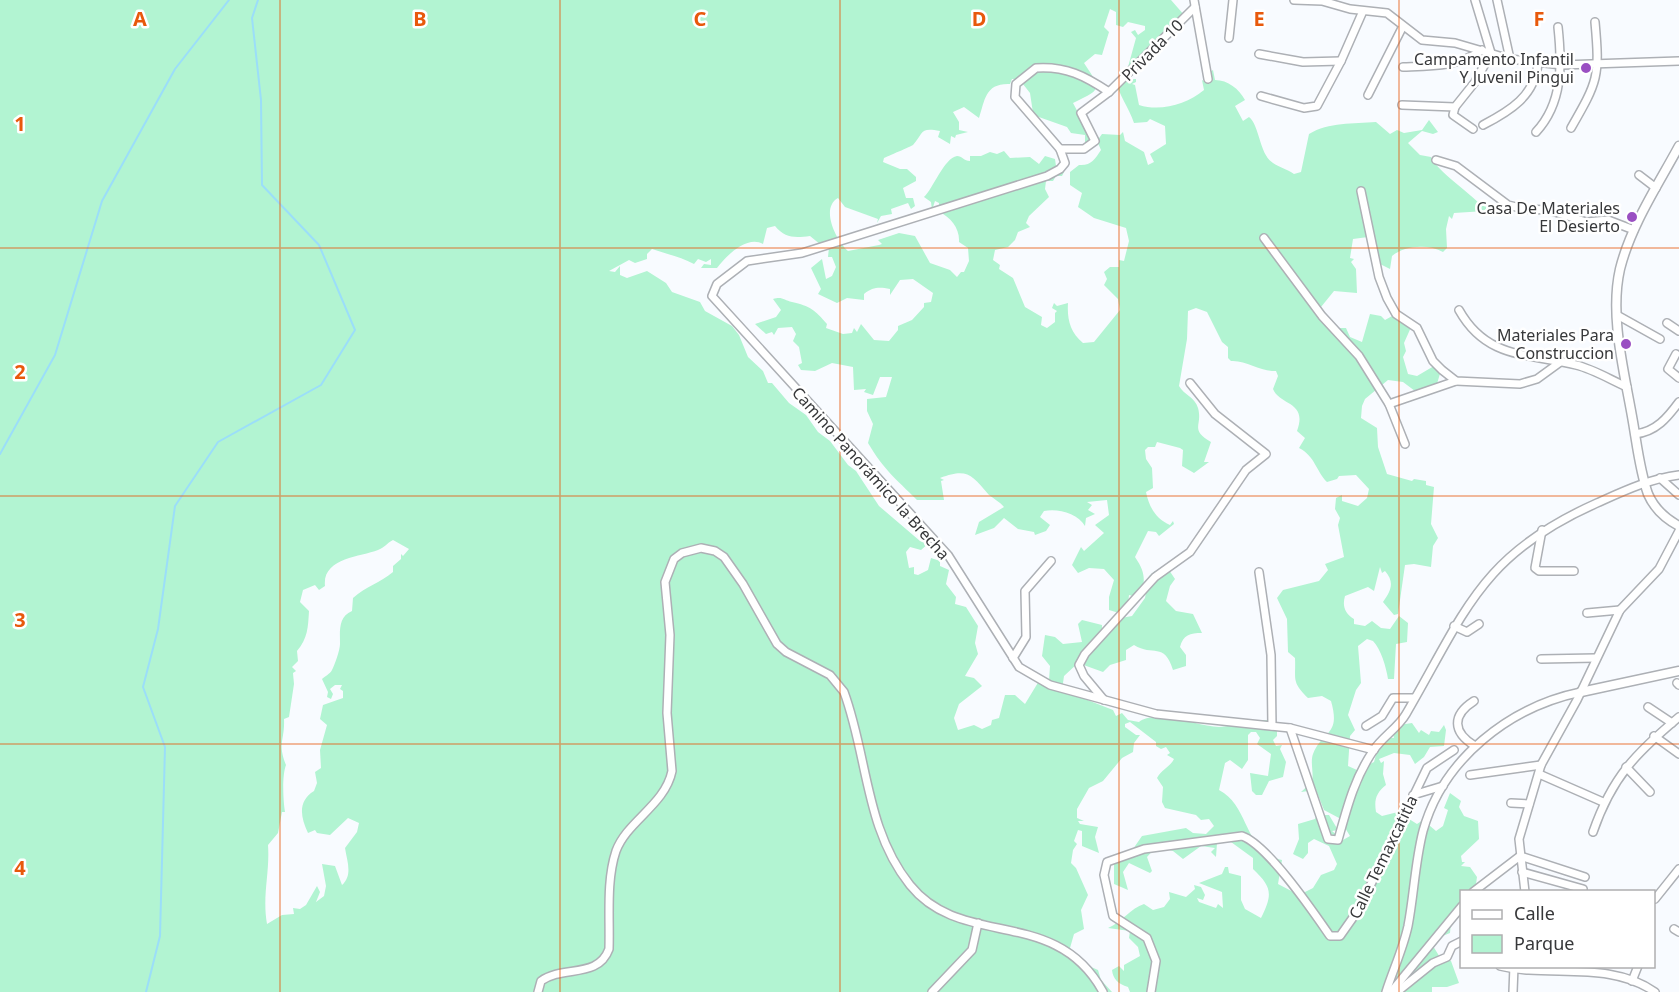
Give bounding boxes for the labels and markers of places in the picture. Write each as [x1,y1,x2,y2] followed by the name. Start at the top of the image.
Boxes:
[1414,48,1574,88] place label: Campamento Infantil Y Juvenil Pingui
[1579,61,1593,75] marker: Campamento Infantil Y Juvenil Pingui
[1476,197,1620,237] place label: Casa De Materiales El Desierto
[1625,210,1639,224] marker: Casa De Materiales El Desierto
[1497,324,1614,364] place label: Materiales Para Construccion
[1619,337,1633,351] marker: Materiales Para Construccion

